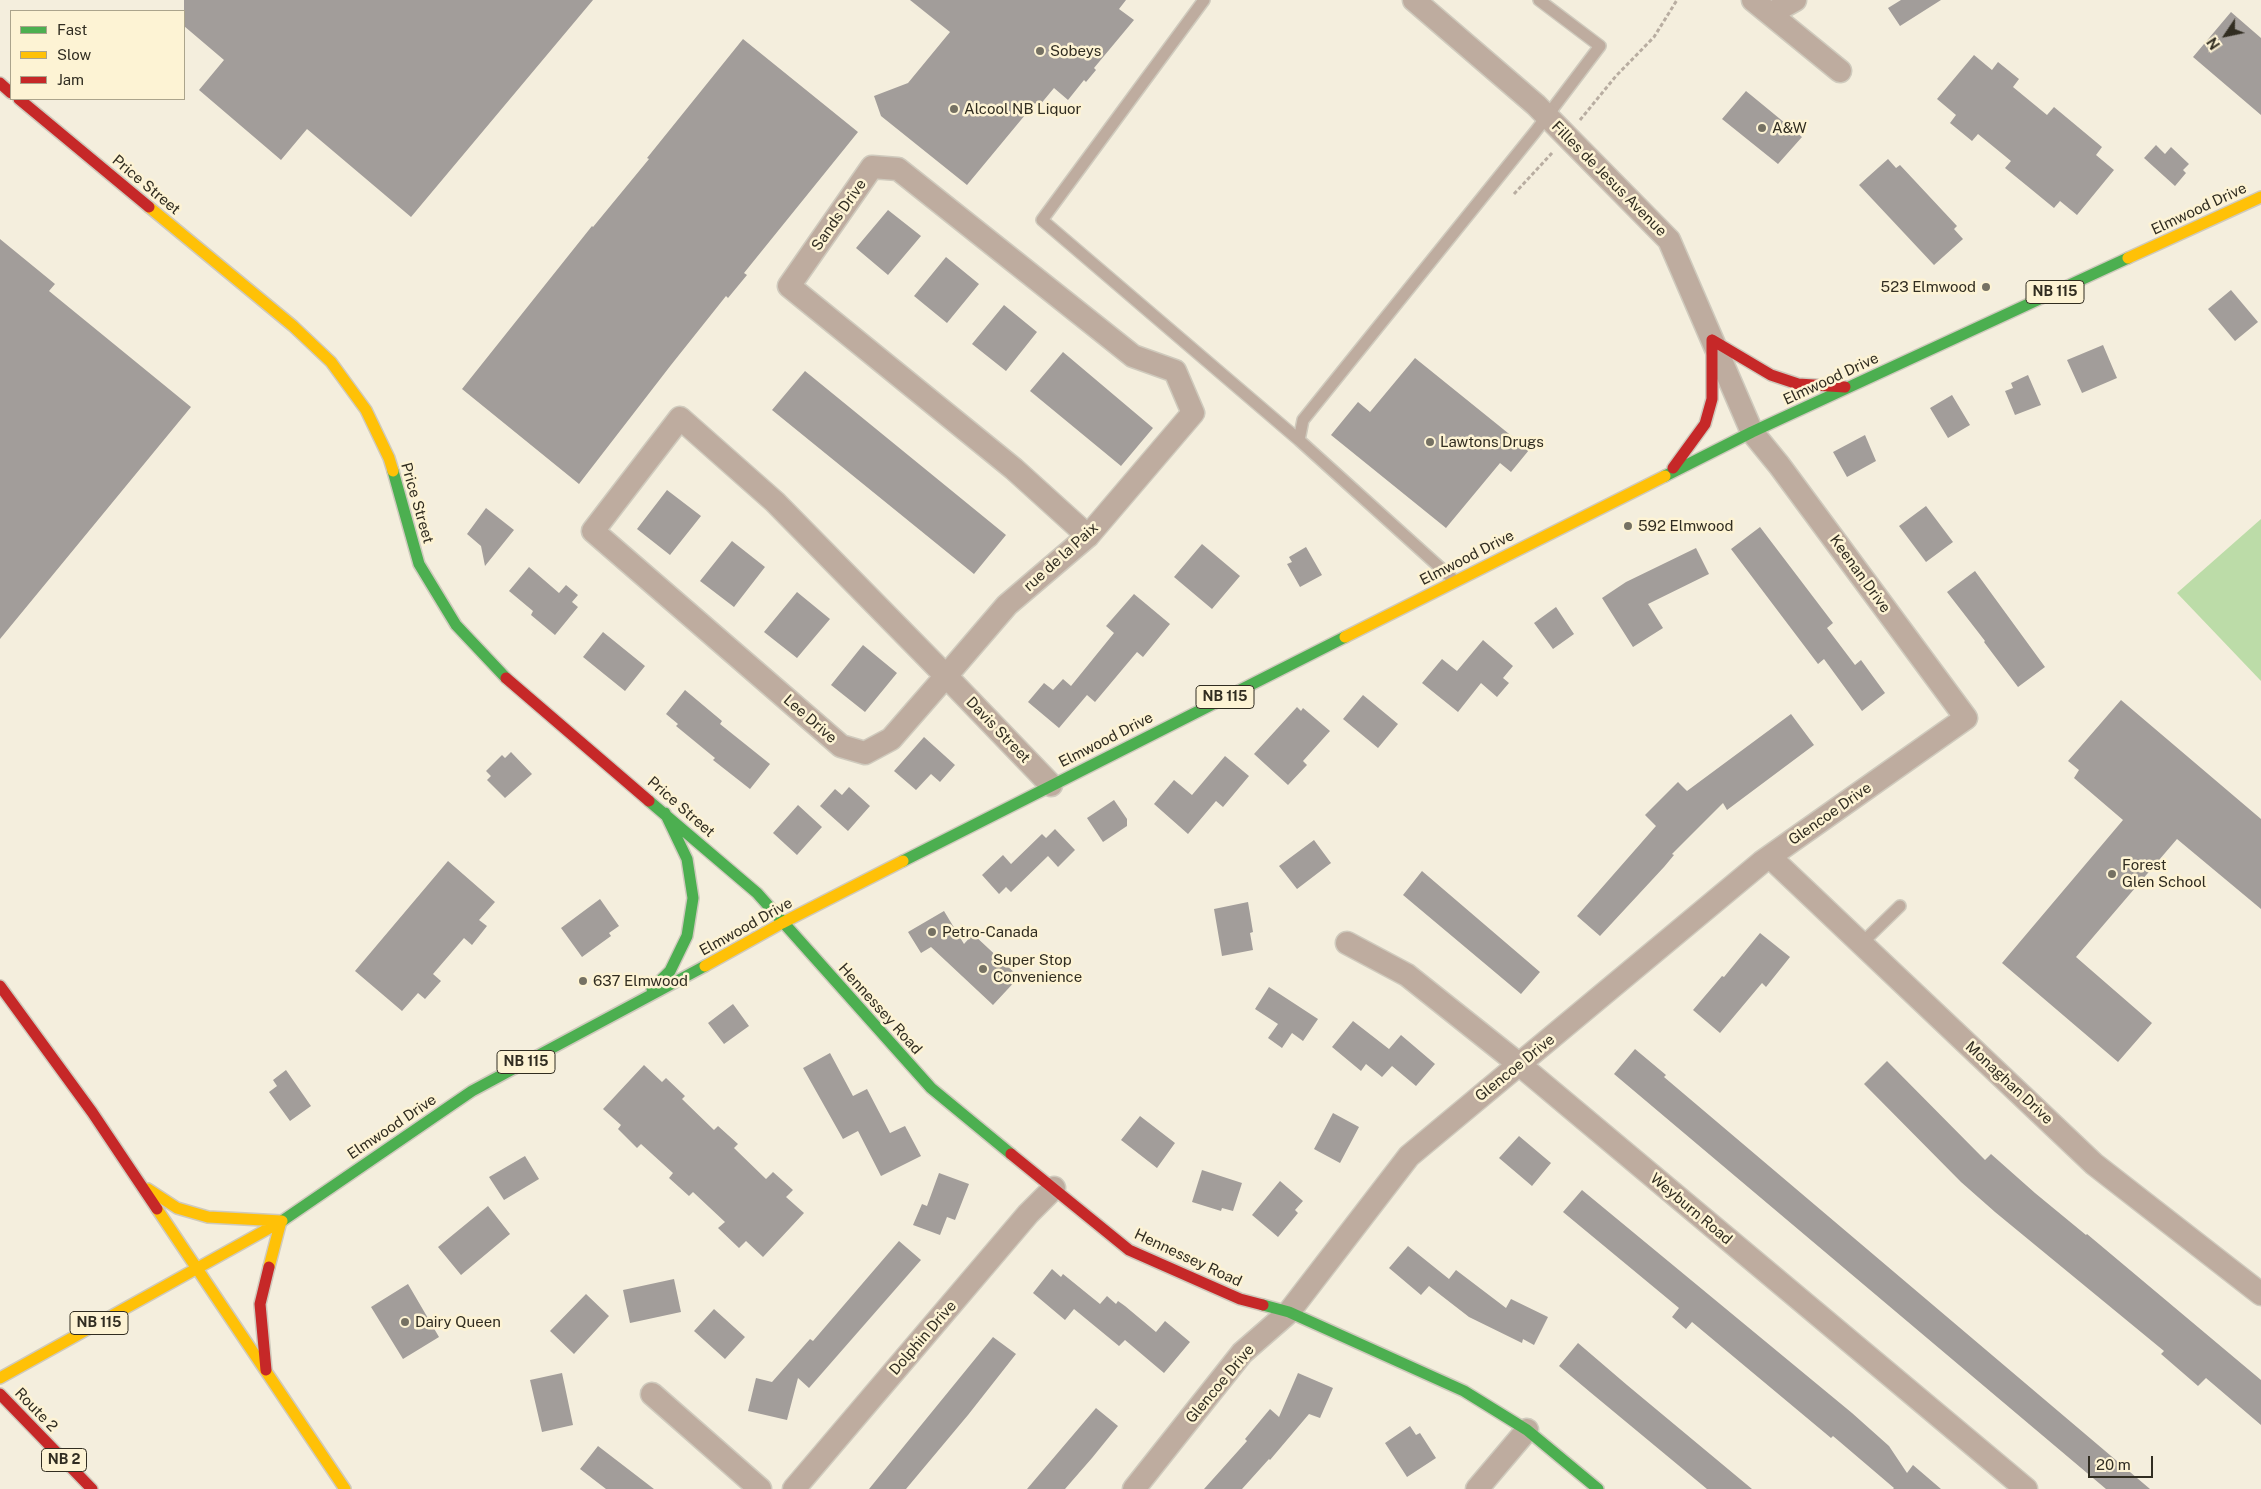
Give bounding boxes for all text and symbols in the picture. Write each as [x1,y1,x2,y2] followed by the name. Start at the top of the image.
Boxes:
[10,10,185,100] legend
[2201,10,2251,60] north arrow
[57,21,87,38] text: Fast
[2204,34,2223,52] text: N
[1050,42,1101,60] place label: Sobeys
[1034,45,1046,57] marker: Sobeys
[57,46,91,63] text: Slow
[57,71,84,88] text: Jam
[964,100,1081,118] place label: Alcool NB Liquor
[948,103,960,115] marker: Alcool NB Liquor
[1548,118,1670,240] street label: Filles de Jesus Avenue
[1772,119,1807,137] place label: A&W
[1756,122,1768,134] marker: A&W
[108,151,184,219] street label: Price Street
[808,176,870,254] street label: Sands Drive
[2148,179,2250,239] street label: Elmwood Drive
[1881,278,1976,296] place label: 523 Elmwood
[2026,280,2084,304] road number: NB 115
[1980,281,1992,293] marker: 523 Elmwood
[1780,349,1882,409] street label: Elmwood Drive
[1440,433,1544,451] place label: Lawtons Drugs
[1424,436,1436,448] marker: Lawtons Drugs
[397,461,437,545] street label: Price Street
[1638,517,1733,535] place label: 592 Elmwood
[1020,519,1102,595] street label: rue de la Paix
[1622,520,1634,532] marker: 592 Elmwood
[1417,527,1517,589] street label: Elmwood Drive
[1826,532,1894,616] street label: Keenan Drive
[1196,686,1254,709] road number: NB 115
[780,691,840,747] street label: Lee Drive
[962,693,1034,767] street label: Davis Street
[1056,709,1156,771] street label: Elmwood Drive
[644,773,718,841] street label: Price Street
[1785,779,1875,849] street label: Glencoe Drive
[2122,856,2206,891] place label: Forest Glen School
[2106,868,2118,880] marker: Forest Glen School
[696,894,796,960] street label: Elmwood Drive
[942,923,1038,941] place label: Petro-Canada
[926,926,938,938] marker: Petro-Canada
[993,951,1082,986] place label: Super Stop Convenience
[834,960,926,1058] street label: Hennessey Road
[977,963,989,975] marker: Super Stop Convenience
[593,972,688,990] place label: 637 Elmwood
[577,975,589,987] marker: 637 Elmwood
[1472,1031,1558,1105] street label: Glencoe Drive
[1962,1038,2056,1128] street label: Monaghan Drive
[497,1050,555,1074] road number: NB 115
[344,1091,440,1163] street label: Elmwood Drive
[1646,1169,1736,1249] street label: Weyburn Road
[1131,1225,1245,1291] street label: Hennessey Road
[886,1297,960,1379] street label: Dolphin Drive
[70,1312,128,1335] road number: NB 115
[415,1313,501,1331] place label: Dairy Queen
[399,1316,411,1328] marker: Dairy Queen
[1182,1341,1258,1427] street label: Glencoe Drive
[11,1384,61,1436] street label: Route 2
[2091,1446,2156,1478] scale bar
[42,1448,86,1472] road number: NB 2
[2096,1456,2131,1473] text: 20 m

